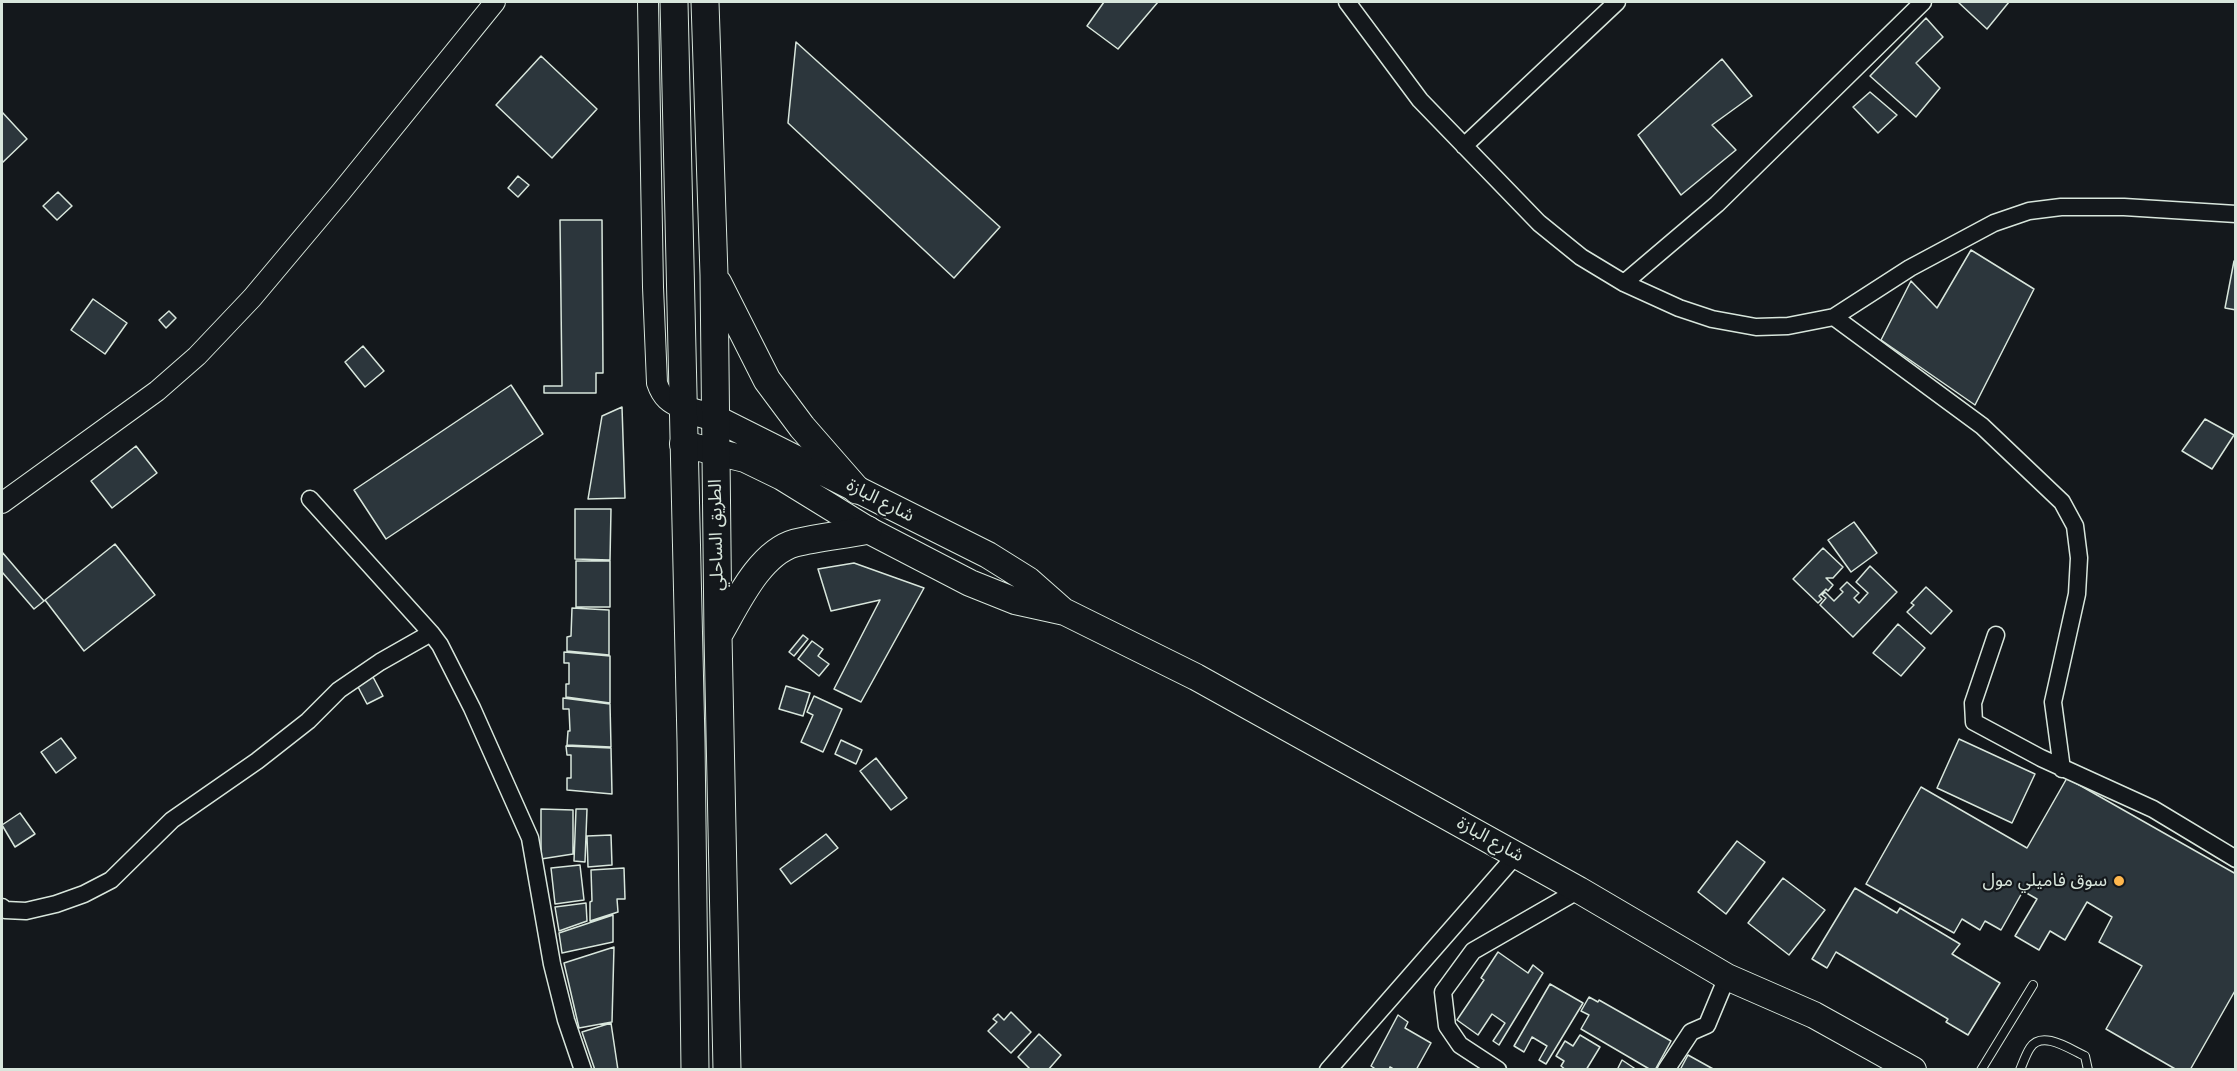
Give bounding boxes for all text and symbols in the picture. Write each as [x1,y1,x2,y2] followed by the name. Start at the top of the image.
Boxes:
[842,475,918,527] street label: شارع البازة
[705,479,729,591] street label: الطريق الساحلي
[1453,813,1527,867] street label: شارع البازة
[1983,870,2107,892] place label: سوق فاميلي مول
[2112,874,2126,888] marker: سوق فاميلي مول

